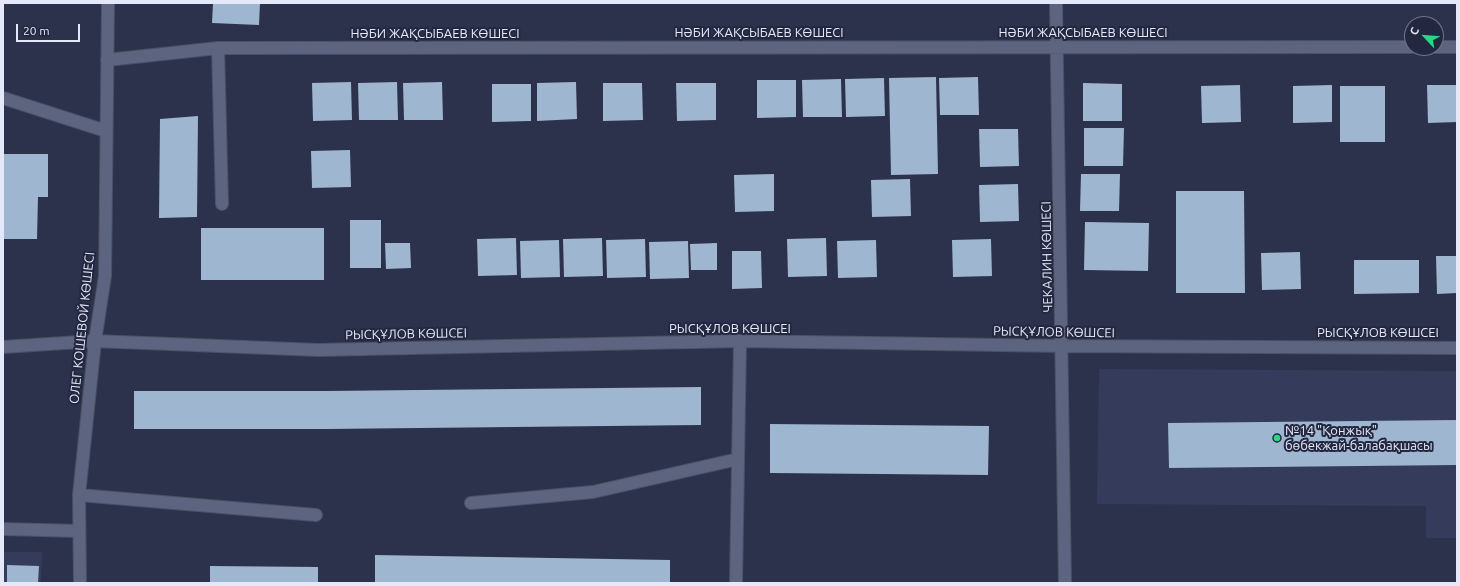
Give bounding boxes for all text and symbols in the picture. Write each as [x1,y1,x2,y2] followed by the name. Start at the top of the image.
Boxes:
[18,16,82,42] scale bar
[1404,16,1444,56] north arrow
[23,24,50,37] text: 20 m
[674,25,844,41] street label: НӘБИ ЖАҚСЫБАЕВ КӨШЕСІ
[998,25,1168,41] street label: НӘБИ ЖАҚСЫБАЕВ КӨШЕСІ
[1407,25,1421,37] text: С
[350,26,520,42] street label: НӘБИ ЖАҚСЫБАЕВ КӨШЕСІ
[1038,201,1056,313] street label: ЧЕКАЛИН КӨШЕСІ
[66,251,98,405] street label: ОЛЕГ КОШЕВОЙ КӨШЕСІ
[669,321,791,337] street label: РЫСҚҰЛОВ КӨШСЕІ
[993,323,1115,341] street label: РЫСҚҰЛОВ КӨШСЕІ
[345,325,467,343] street label: РЫСҚҰЛОВ КӨШСЕІ
[1317,325,1439,341] street label: РЫСҚҰЛОВ КӨШСЕІ
[1285,423,1433,454] place label: №14 "Қонжық" бөбекжай-балабақшасы
[1272,433,1282,443] marker: №14 "Қонжық" бөбекжай-балабақшасы

